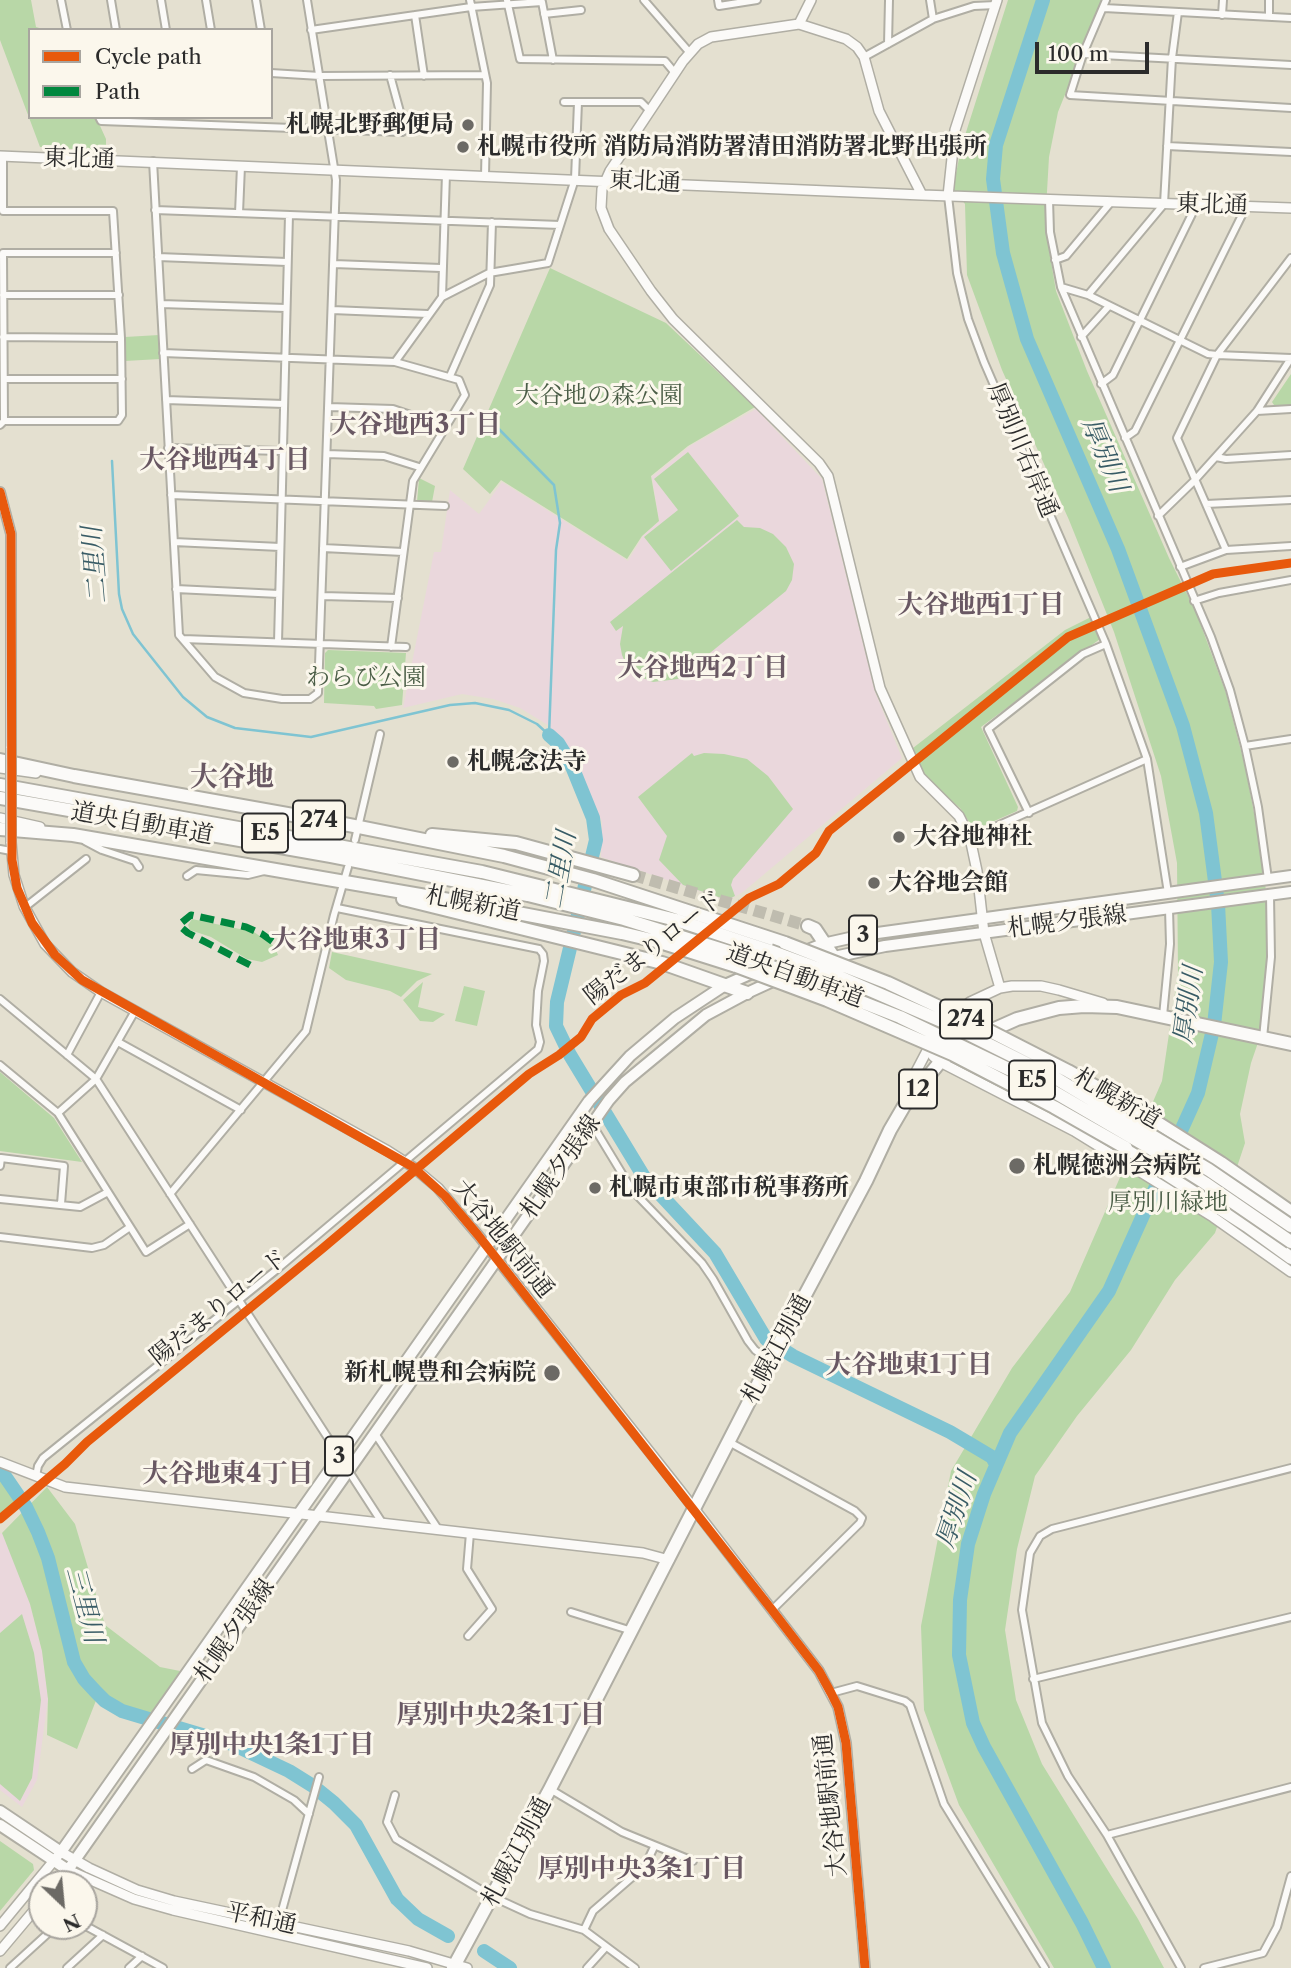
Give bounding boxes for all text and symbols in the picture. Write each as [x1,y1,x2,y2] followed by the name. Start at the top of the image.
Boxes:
[28,28,273,119] legend
[1039,28,1153,72] scale bar
[1048,41,1109,66] text: 100 m
[95,44,202,69] text: Cycle path
[95,79,140,104] text: Path
[286,111,454,139] place label: 札幌北野郵便局
[460,117,476,133] marker: 札幌北野郵便局
[477,133,987,161] place label: 札幌市役所 消防局消防署清田消防署北野出張所
[455,139,471,155] marker: 札幌市役所 消防局消防署清田消防署北野出張所
[43,143,115,175] street label: 東北通
[608,166,682,198] street label: 東北通
[1176,189,1248,221] street label: 東北通
[981,378,1063,522] street label: 厚別川右岸通
[515,382,683,410] park label: 大谷地の森公園
[331,409,501,441] district label: 大谷地西3丁目
[1074,413,1134,497] water label: 厚別川
[139,444,311,476] district label: 大谷地西4丁目
[77,525,115,605] water label: 二里川
[897,589,1065,621] district label: 大谷地西1丁目
[617,652,789,684] district label: 大谷地西2丁目
[306,664,426,692] park label: わらび公園
[467,748,587,776] place label: 札幌念法寺
[445,754,461,770] marker: 札幌念法寺
[190,761,274,795] district label: 大谷地
[69,797,215,851] street label: 道央自動車道
[293,800,345,840] road number: 274
[242,814,288,852] road number: E5
[913,823,1033,851] place label: 大谷地神社
[539,829,583,911] water label: 二里川
[891,829,907,845] marker: 大谷地神社
[888,869,1008,897] place label: 大谷地会館
[866,875,882,891] marker: 大谷地会館
[423,881,523,927] street label: 札幌新道
[579,885,729,1011] street label: 陽だまりロード
[1006,900,1128,944] street label: 札幌夕張線
[849,916,877,954] road number: 3
[271,924,441,956] district label: 大谷地東3丁目
[722,938,868,1014] street label: 道央自動車道
[1168,964,1210,1046] water label: 厚別川
[940,1000,992,1038] road number: 274
[1009,1060,1055,1100] road number: E5
[1068,1063,1166,1135] street label: 札幌新道
[899,1070,937,1108] road number: 12
[515,1110,607,1224] street label: 札幌夕張線
[1033,1152,1201,1180] place label: 札幌徳洲会病院
[1007,1156,1027,1176] marker: 札幌徳洲会病院
[446,1174,560,1304] street label: 大谷地駅前通
[609,1174,849,1202] place label: 札幌市東部市税事務所
[587,1180,603,1196] marker: 札幌市東部市税事務所
[1108,1189,1228,1217] park label: 厚別川緑地
[145,1244,293,1372] street label: 陽だまりロード
[736,1289,818,1409] street label: 札幌江別通
[825,1349,993,1381] district label: 大谷地東1丁目
[344,1359,536,1387] place label: 新札幌豊和会病院
[542,1363,562,1383] marker: 新札幌豊和会病院
[325,1436,353,1476] road number: 3
[142,1458,314,1490] district label: 大谷地東4丁目
[930,1468,984,1552] water label: 厚別川
[59,1563,109,1647] water label: 三里川
[189,1574,281,1688] street label: 札幌夕張線
[396,1699,606,1731] district label: 厚別中央2条1丁目
[169,1729,375,1761] district label: 厚別中央1条1丁目
[809,1732,853,1878] street label: 大谷地駅前通
[476,1792,558,1912] street label: 札幌江別通
[538,1853,746,1885] district label: 厚別中央3条1丁目
[28,1870,98,1940] north arrow
[223,1897,299,1941] street label: 平和通
[59,1909,84,1936] text: N

